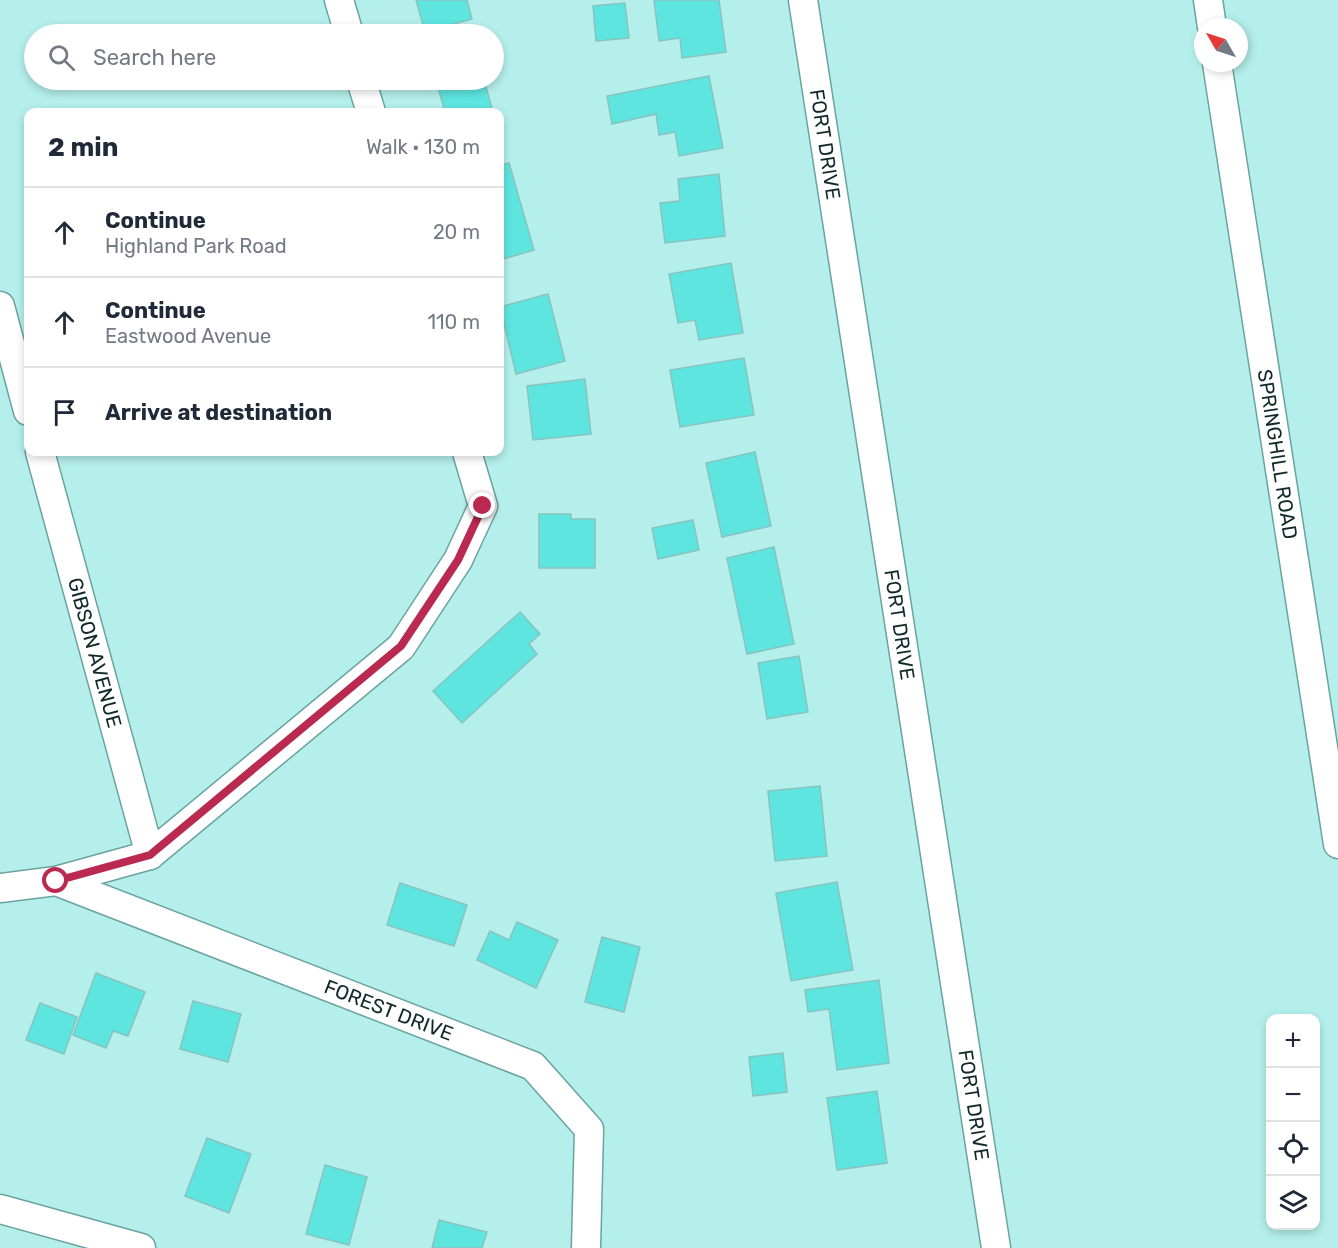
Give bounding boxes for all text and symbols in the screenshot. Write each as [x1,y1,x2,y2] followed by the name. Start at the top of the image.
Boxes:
[1194,18,1248,72] north arrow
[24,24,504,90] search box
[45,41,78,74] icon: search
[93,44,216,71] text: Search here
[805,87,846,201] street label: FORT DRIVE
[48,132,118,163] text: 2 min
[366,135,480,159] text: Walk · 130 m
[105,207,206,234] text: Continue
[48,216,81,249] icon: ahead
[433,220,480,244] text: 20 m
[105,234,287,258] text: Highland Park Road
[105,297,206,324] text: Continue
[48,306,81,339] icon: ahead
[428,310,480,334] text: 110 m
[105,324,271,348] text: Eastwood Avenue
[1253,368,1303,541] street label: SPRINGHILL ROAD
[48,396,81,429] icon: arrive
[105,399,332,426] text: Arrive at destination
[469,492,495,518] route end
[879,568,920,682] street label: FORT DRIVE
[63,575,127,730] street label: GIBSON AVENUE
[42,867,68,893] route start
[321,974,457,1046] street label: FOREST DRIVE
[1266,1014,1320,1230] map controls
[1266,1014,1320,1068] button: +
[953,1048,994,1162] street label: FORT DRIVE
[1266,1068,1320,1122] button: −
[1266,1122,1320,1176] button: locate
[1266,1176,1320,1230] button: layers

